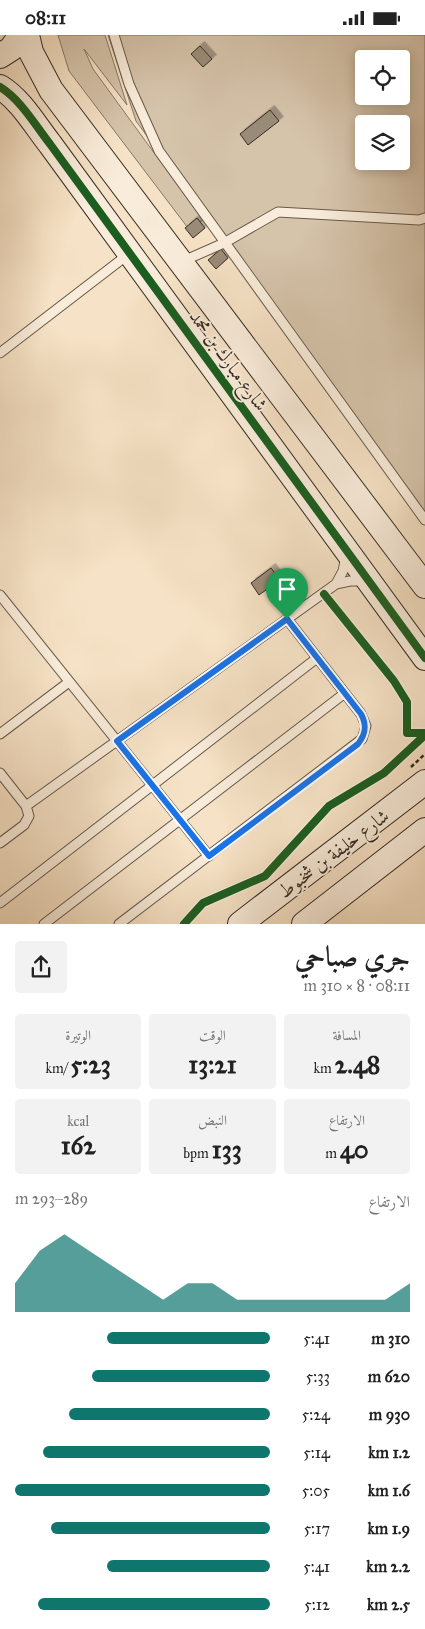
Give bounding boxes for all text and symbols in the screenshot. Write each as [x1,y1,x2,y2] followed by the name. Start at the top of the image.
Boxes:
[25,6,66,29] text: 08:11
[355,50,410,170] map controls
[355,50,410,105] button: locate
[355,115,410,170] button: layers
[181,306,273,417] street label: شارع مبارك بن محمد
[266,568,308,619] pin
[273,575,301,603] icon: arrive
[273,804,396,906] street label: شارع خليفة بن شخبوط
[295,939,410,974] text: جري صباحي
[15,941,67,993] button: share
[304,976,410,995] text: 08:11 · 8 × 310 m
[65,1027,91,1044] text: الوتيرة
[199,1027,226,1044] text: الوقت
[333,1027,361,1044] text: المسافة
[71,1049,111,1080] text: 5:23
[188,1049,237,1080] text: 13:21
[335,1049,380,1080] text: 2.48
[46,1060,71,1077] text: /km
[313,1060,335,1077] text: km
[198,1112,227,1129] text: النبض
[329,1112,365,1129] text: الارتفاع
[67,1113,89,1130] text: kcal
[61,1130,96,1161] text: 162
[212,1134,242,1165] text: 133
[340,1134,368,1165] text: 40
[183,1145,212,1162] text: bpm
[325,1145,340,1162] text: m
[15,1189,88,1208] text: 289–293 m
[368,1192,410,1211] text: الارتفاع
[303,1329,330,1348] text: 5:41
[371,1329,410,1348] text: 310 m
[306,1367,330,1386] text: 5:33
[368,1367,410,1386] text: 620 m
[302,1405,330,1424] text: 5:24
[369,1405,410,1424] text: 930 m
[303,1443,330,1462] text: 5:14
[368,1443,410,1462] text: 1.2 km
[302,1481,330,1500] text: 5:05
[368,1481,410,1500] text: 1.6 km
[304,1519,330,1538] text: 5:17
[367,1519,410,1538] text: 1.9 km
[303,1557,330,1576] text: 5:41
[366,1557,410,1576] text: 2.2 km
[304,1595,330,1614] text: 5:12
[367,1595,410,1614] text: 2.5 km

